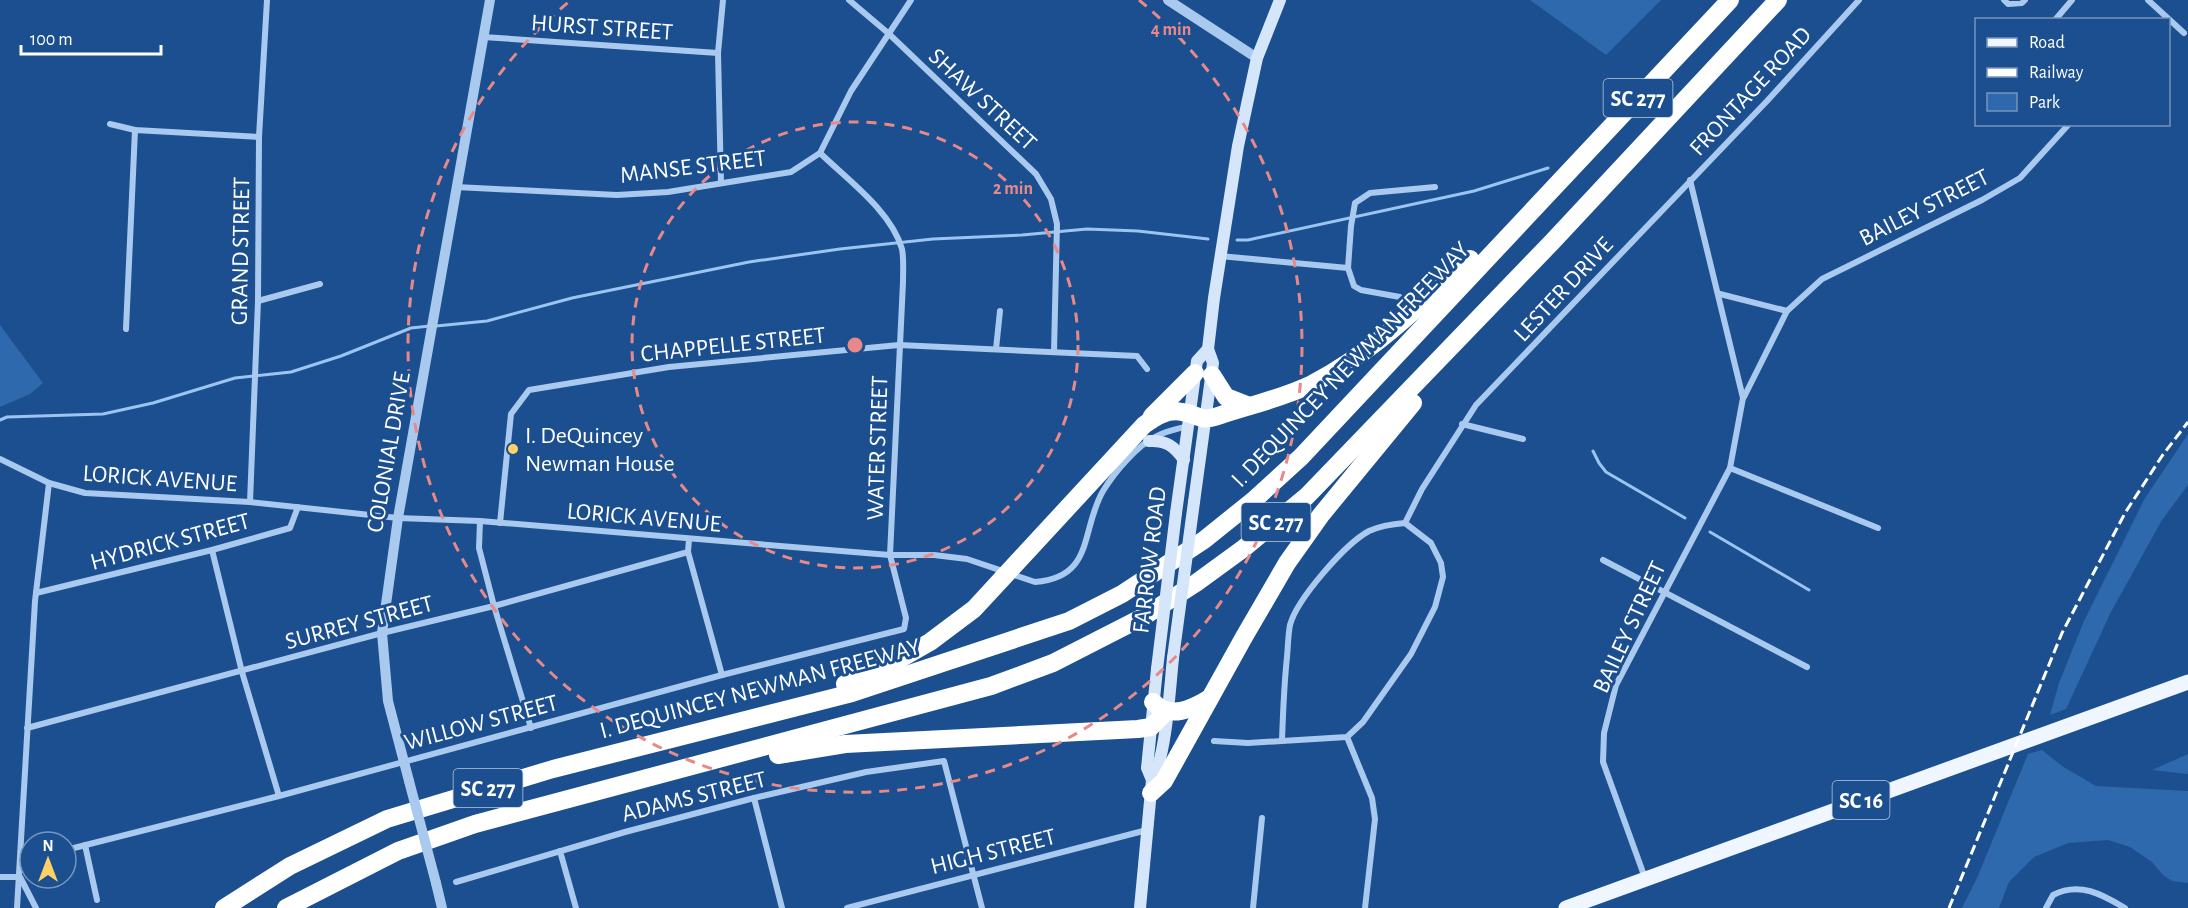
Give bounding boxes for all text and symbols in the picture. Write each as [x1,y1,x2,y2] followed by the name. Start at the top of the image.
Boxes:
[530,11,674,45] street label: HURST STREET
[21,18,160,56] scale bar
[1975,18,2170,126] legend
[1151,21,1191,39] text: 4 min
[1685,23,1816,161] street label: FRONTAGE ROAD
[30,31,73,49] text: 100 m
[2029,34,2065,52] text: Road
[924,44,1041,156] street label: SHAW STREET
[2029,64,2084,82] text: Railway
[1604,79,1672,117] road number: SC 277
[2029,94,2061,112] text: Park
[619,146,768,188] street label: MANSE STREET
[1856,165,1994,251] street label: BAILEY STREET
[228,176,254,325] street label: GRAND STREET
[993,180,1033,198] text: 2 min
[1510,233,1618,347] street label: LESTER DRIVE
[1227,237,1474,492] street label: I. DEQUINCEY NEWMAN FREEWAY
[639,323,827,367] street label: CHAPPELLE STREET
[845,335,865,355] centre of rings
[363,370,415,534] street label: COLONIAL DRIVE
[863,375,893,521] street label: WATER STREET
[525,424,674,476] place label: I. DeQuincey Newman House
[506,442,520,456] marker: I. DeQuincey Newman House
[82,462,238,496] street label: LORICK AVENUE
[1129,485,1171,635] street label: FARROW ROAD
[566,499,722,537] street label: LORICK AVENUE
[1242,503,1310,541] road number: SC 277
[88,509,253,575] street label: HYDRICK STREET
[1589,558,1671,697] street label: BAILEY STREET
[283,592,436,654] street label: SURREY STREET
[597,634,923,743] street label: I. DEQUINCEY NEWMAN FREEWAY
[402,691,561,755] street label: WILLOW STREET
[620,767,769,827] street label: ADAMS STREET
[454,769,522,807] road number: SC 277
[1832,781,1890,819] road number: SC 16
[928,825,1059,879] street label: HIGH STREET
[18,830,78,890] north arrow
[42,838,54,854] text: N

